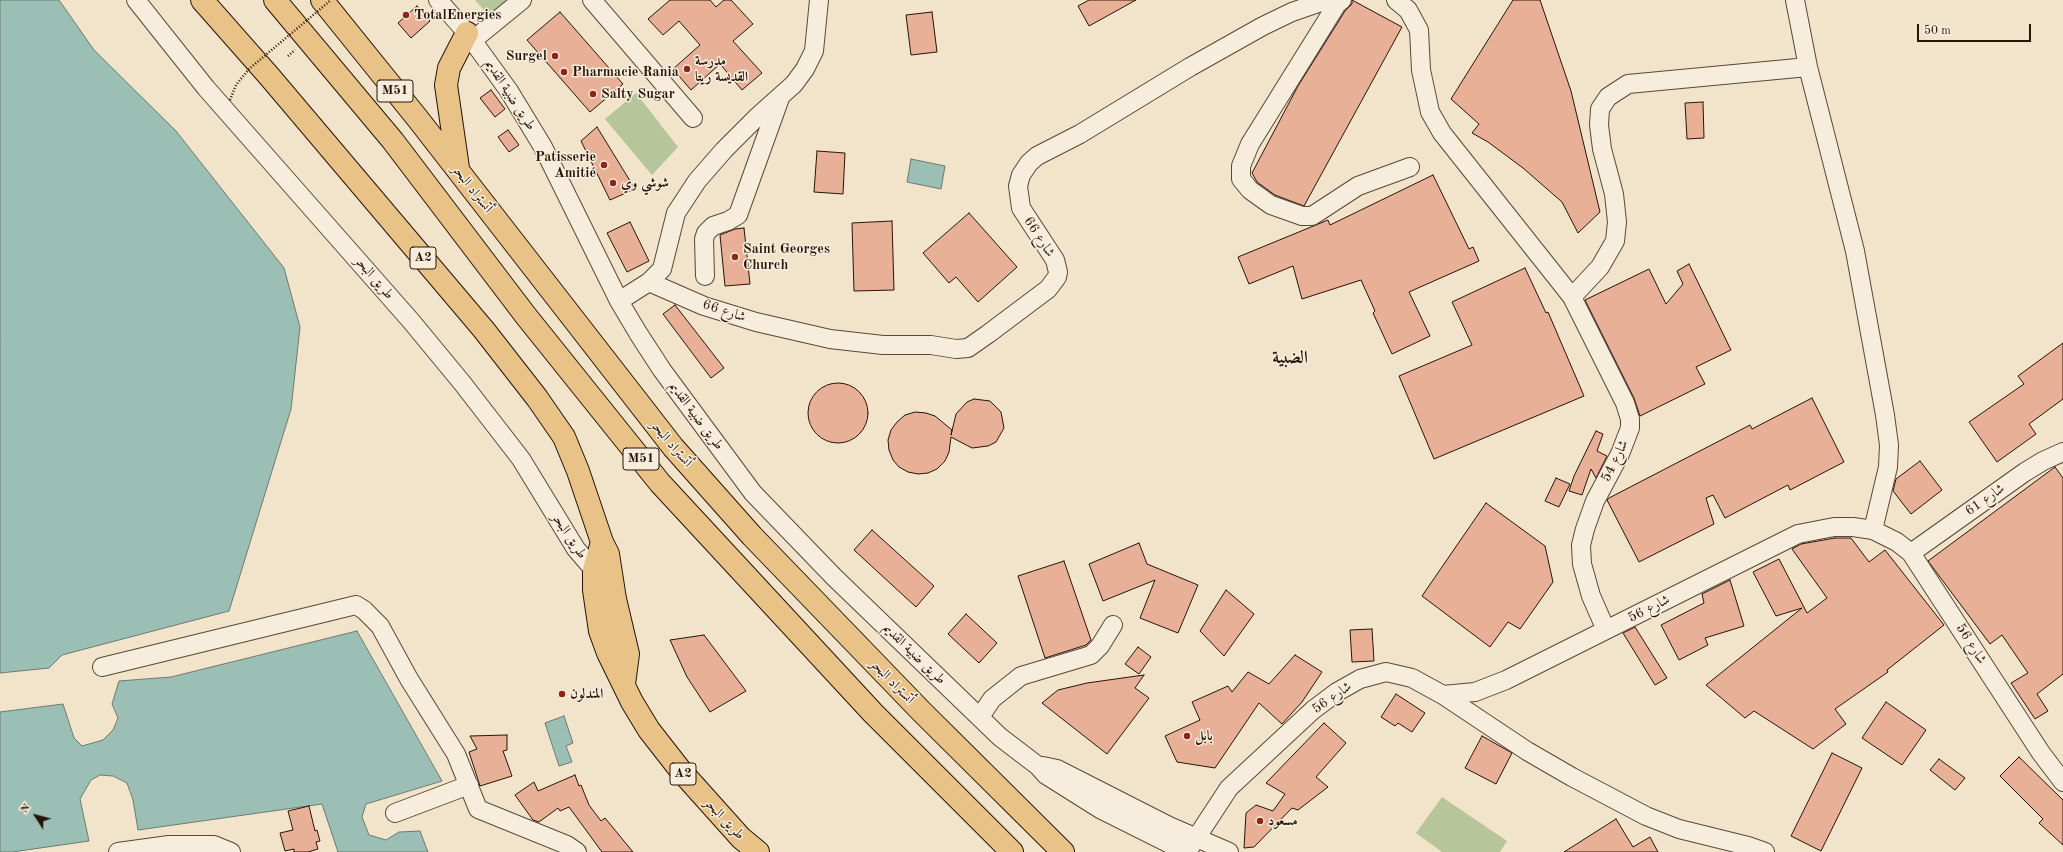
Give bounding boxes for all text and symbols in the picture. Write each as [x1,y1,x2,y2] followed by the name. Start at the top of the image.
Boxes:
[414,7,501,23] place label: TotalEnergies
[401,10,411,20] marker: TotalEnergies
[1919,16,2033,42] scale bar
[1924,25,1951,37] text: 50 m
[506,48,547,64] place label: Surgel
[550,51,560,61] marker: Surgel
[695,53,748,86] place label: مدرسة القديسة ريتا
[481,56,539,134] street label: طريق ضبية القديم
[572,64,679,80] place label: Pharmacie Rania
[682,64,692,74] marker: مدرسة القديسة ريتا
[559,67,569,77] marker: Pharmacie Rania
[377,80,413,102] road number: M51
[601,86,675,102] place label: Salty Sugar
[588,89,598,99] marker: Salty Sugar
[535,149,596,182] place label: Patisserie Amitié
[599,160,609,170] marker: Patisserie Amitié
[448,162,496,216] street label: أتستراد البحر
[621,175,669,191] place label: شوشي وي
[608,178,618,188] marker: شوشي وي
[1020,214,1058,260] street label: شارع 66
[743,241,830,274] place label: Saint Georges Church
[410,247,436,269] road number: A2
[730,252,740,262] marker: Saint Georges Church
[351,253,397,303] street label: طريق البحر
[700,296,748,326] street label: شارع 66
[1272,347,1308,369] district label: الضبية
[665,379,727,453] street label: طريق ضبية القديم
[646,417,696,471] street label: أتستراد البحر
[1598,437,1632,485] street label: شارع 54
[623,448,659,470] road number: M51
[1962,480,2008,520] street label: شارع 61
[548,510,590,562] street label: طريق البحر
[1625,591,1673,627] street label: شارع 56
[879,620,949,688] street label: طريق ضبية القديم
[1952,621,1990,667] street label: شارع 56
[866,656,918,708] street label: أتستراد البحر
[1309,678,1355,718] street label: شارع 56
[570,686,603,702] place label: المندلون
[557,689,567,699] marker: المندلون
[1195,728,1213,744] place label: بابل
[1182,731,1192,741] marker: بابل
[670,763,696,785] road number: A2
[700,795,748,843] street label: طريق البحر
[16,796,56,836] north arrow
[19,802,33,815] text: N
[1268,813,1298,829] place label: مسعود
[1255,816,1265,826] marker: مسعود

